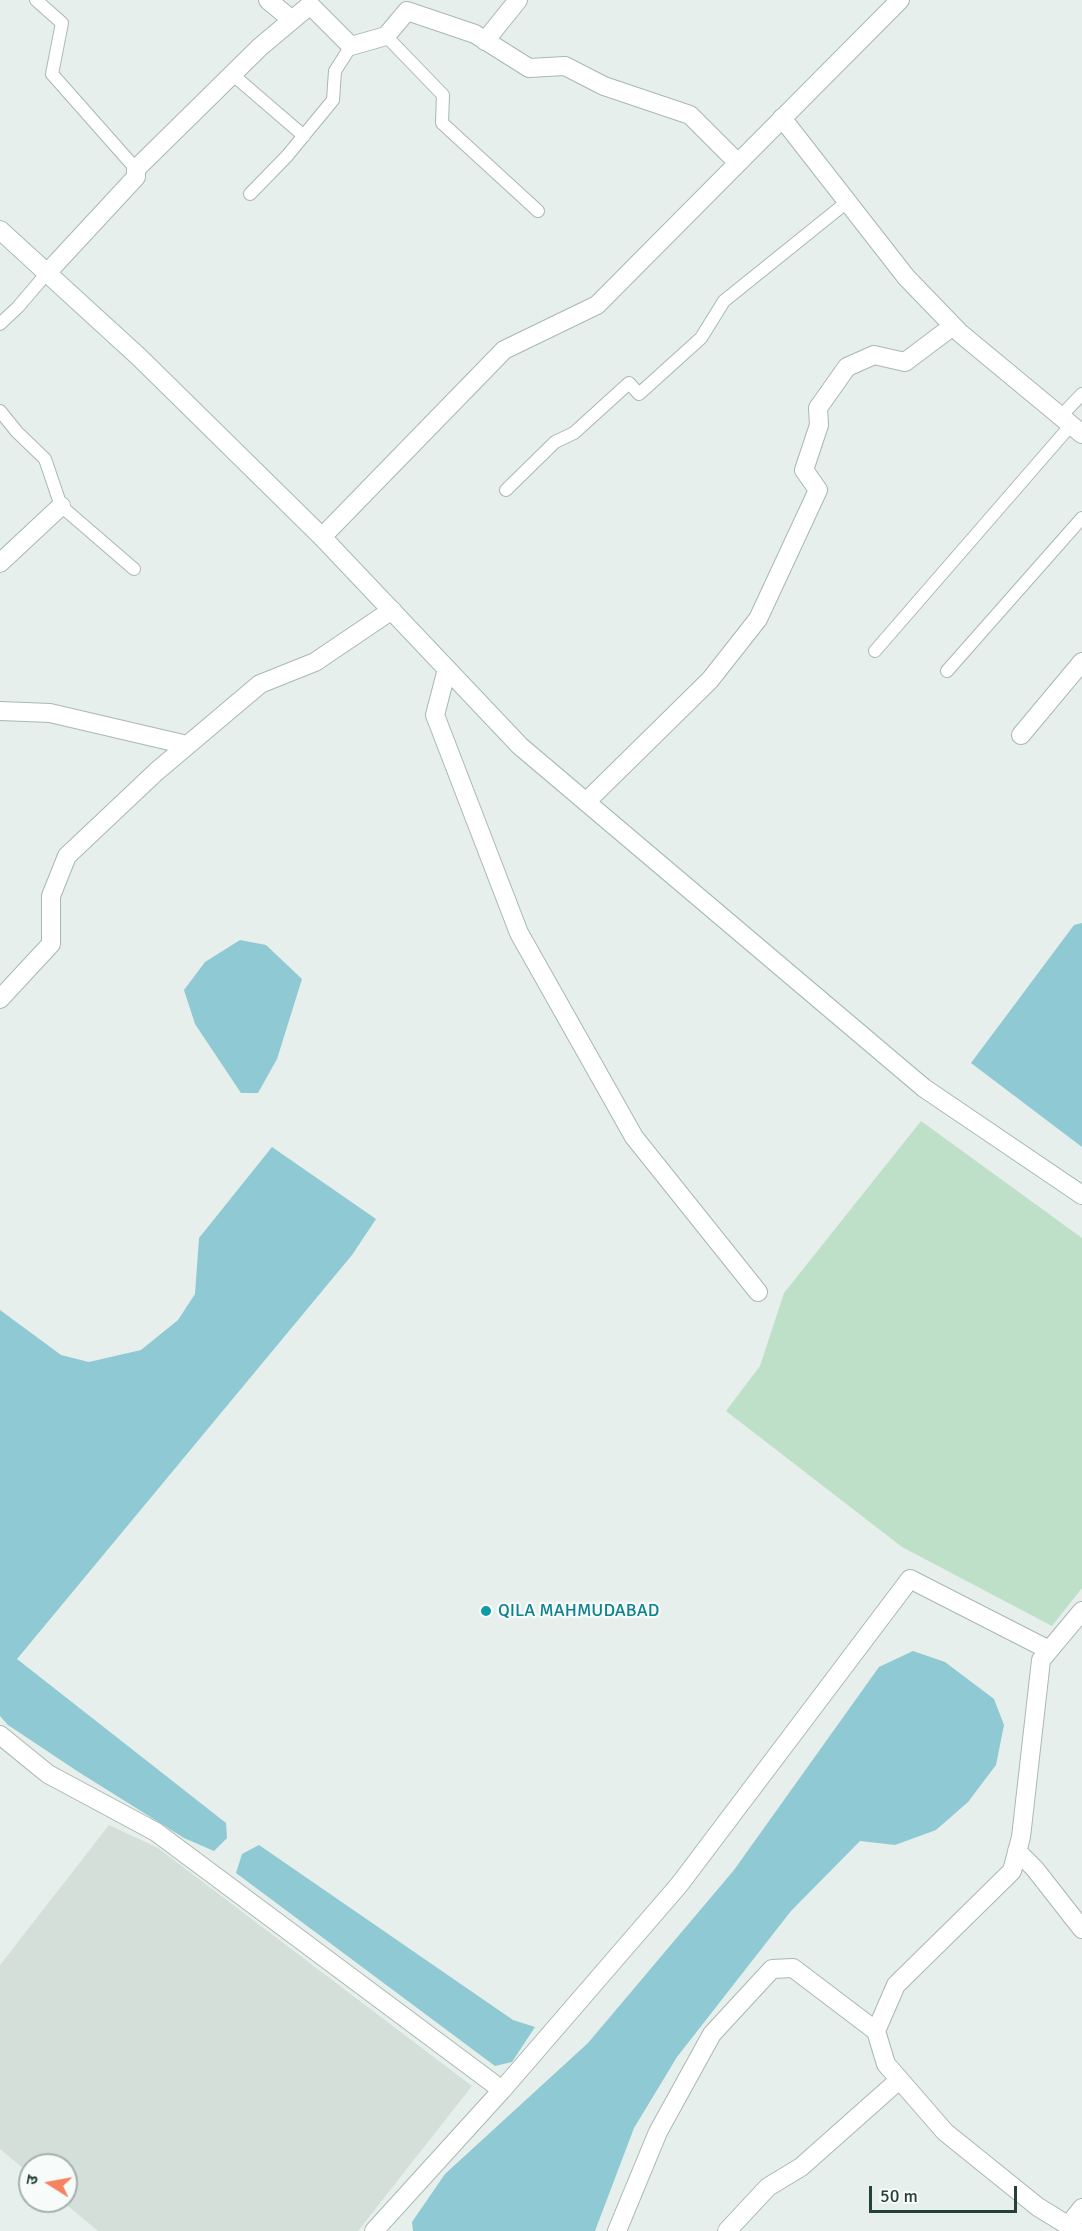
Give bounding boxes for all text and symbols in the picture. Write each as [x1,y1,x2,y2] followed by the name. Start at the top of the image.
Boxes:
[498,1600,659,1622] place label: QILA MAHMUDABAD
[479,1604,493,1618] marker: QILA MAHMUDABAD
[18,2153,78,2213] north arrow
[22,2173,43,2186] text: उ
[872,2174,1020,2212] scale bar
[880,2185,918,2207] text: 50 m

